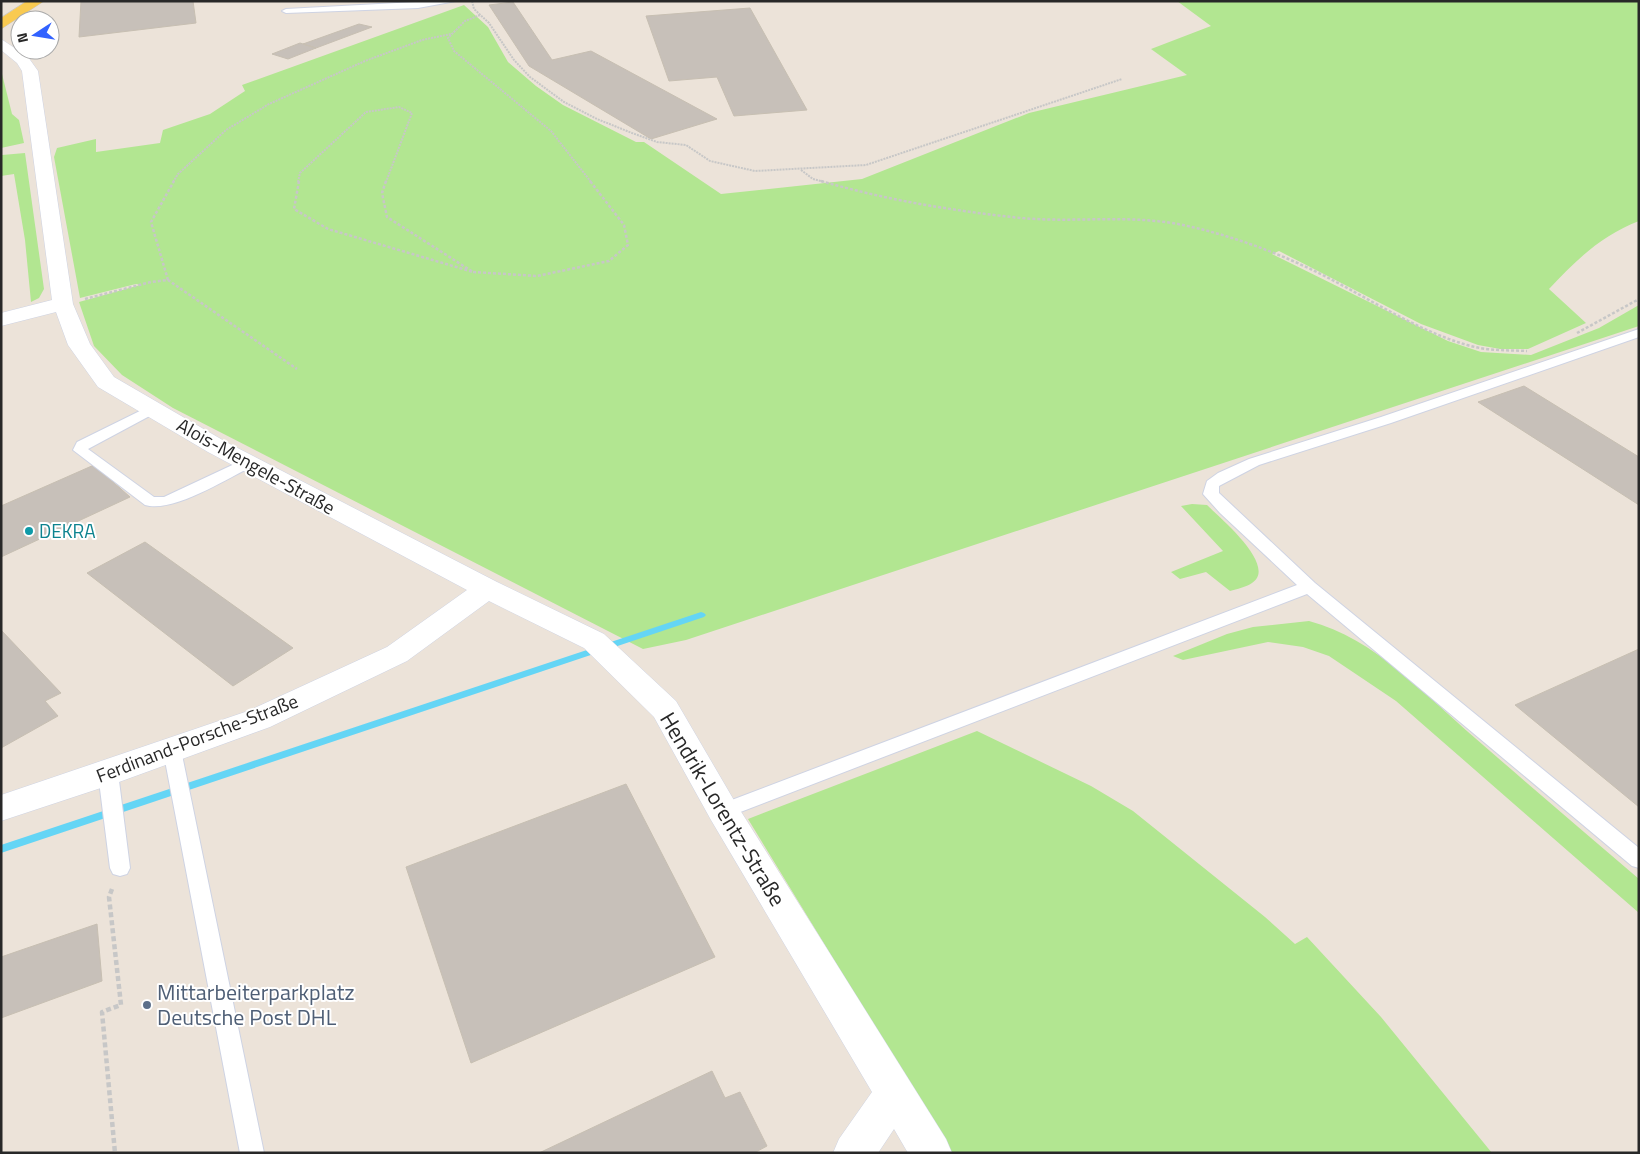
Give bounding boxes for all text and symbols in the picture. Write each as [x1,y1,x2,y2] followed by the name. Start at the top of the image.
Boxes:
[10,10,60,60] north arrow
[11,31,33,45] text: N
[172,410,341,521] street label: Alois-Mengele-Straße
[39,516,95,545] place label: DEKRA
[23,525,35,537] marker: DEKRA
[92,686,302,789] street label: Ferdinand-Porsche-Straße
[651,705,795,913] street label: Hendrik-Lorentz-Straße
[157,975,355,1034] place label: Mittarbeiterparkplatz Deutsche Post DHL
[141,999,153,1011] marker: Mittarbeiterparkplatz Deutsche Post DHL

